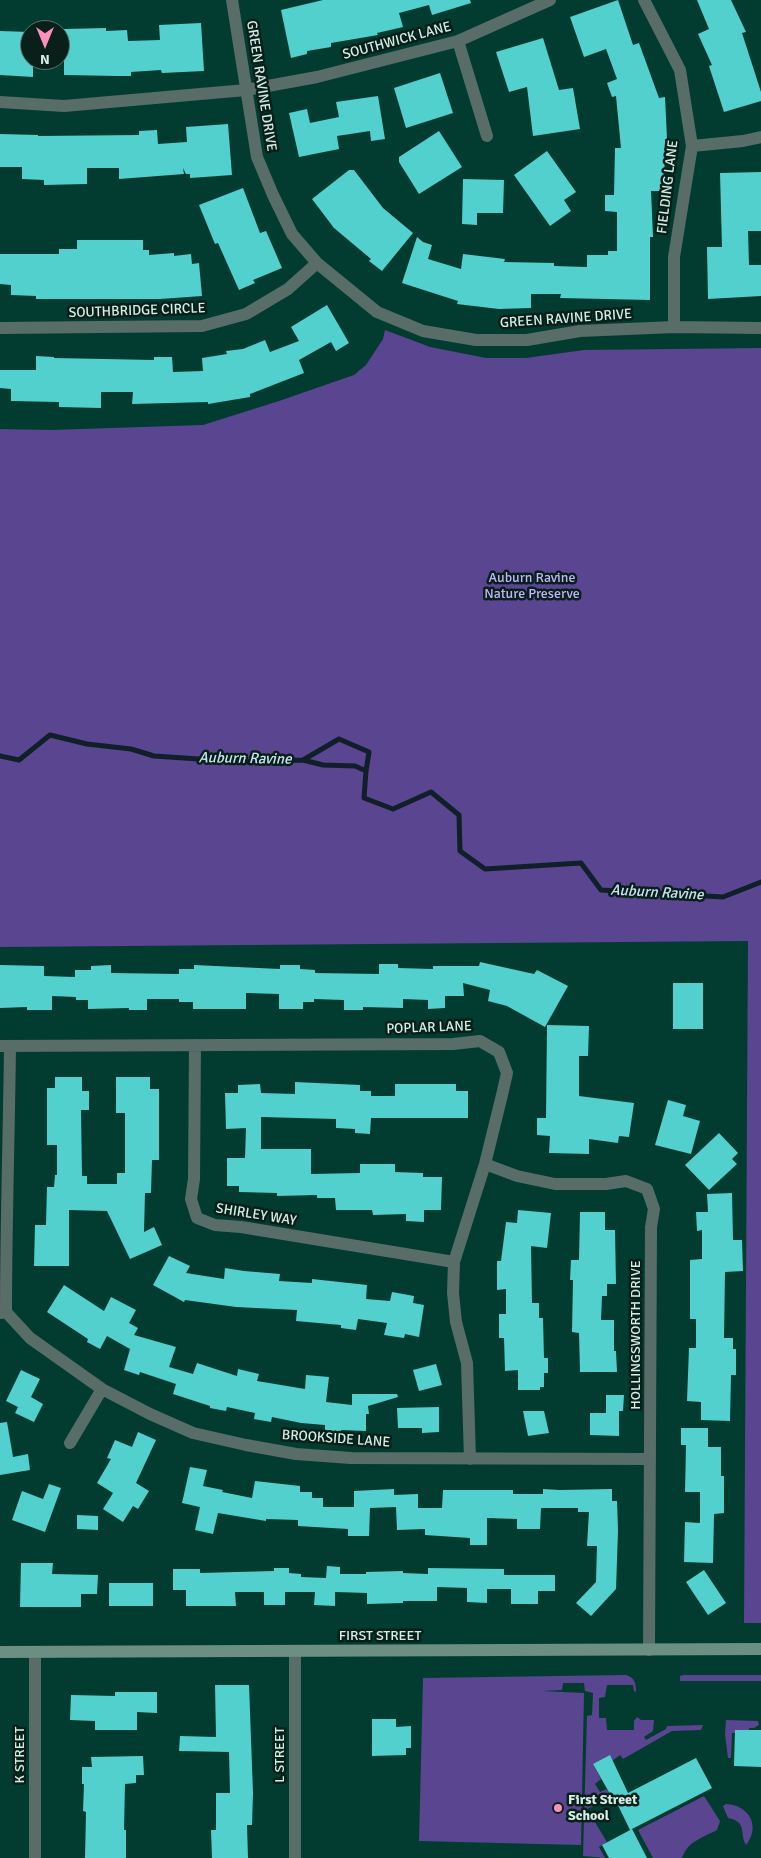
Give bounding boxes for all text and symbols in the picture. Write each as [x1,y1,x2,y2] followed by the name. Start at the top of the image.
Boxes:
[341,18,453,64] street label: SOUTHWICK LANE
[242,19,280,153] street label: GREEN RAVINE DRIVE
[20,20,70,70] north arrow
[40,51,50,68] text: N
[654,139,682,235] street label: FIELDING LANE
[68,300,206,322] street label: SOUTHBRIDGE CIRCLE
[499,306,633,332] street label: GREEN RAVINE DRIVE
[484,570,580,602] park label: Auburn Ravine Nature Preserve
[198,749,292,769] water label: Auburn Ravine
[610,882,704,904] water label: Auburn Ravine
[386,1018,472,1038] street label: POPLAR LANE
[215,1200,297,1230] street label: SHIRLEY WAY
[628,1260,644,1410] street label: HOLLINGSWORTH DRIVE
[281,1427,391,1451] street label: BROOKSIDE LANE
[339,1628,421,1644] street label: FIRST STREET
[12,1727,28,1783] street label: K STREET
[272,1727,288,1783] street label: L STREET
[568,1792,637,1824] place label: First Street School
[552,1802,564,1814] marker: First Street School

